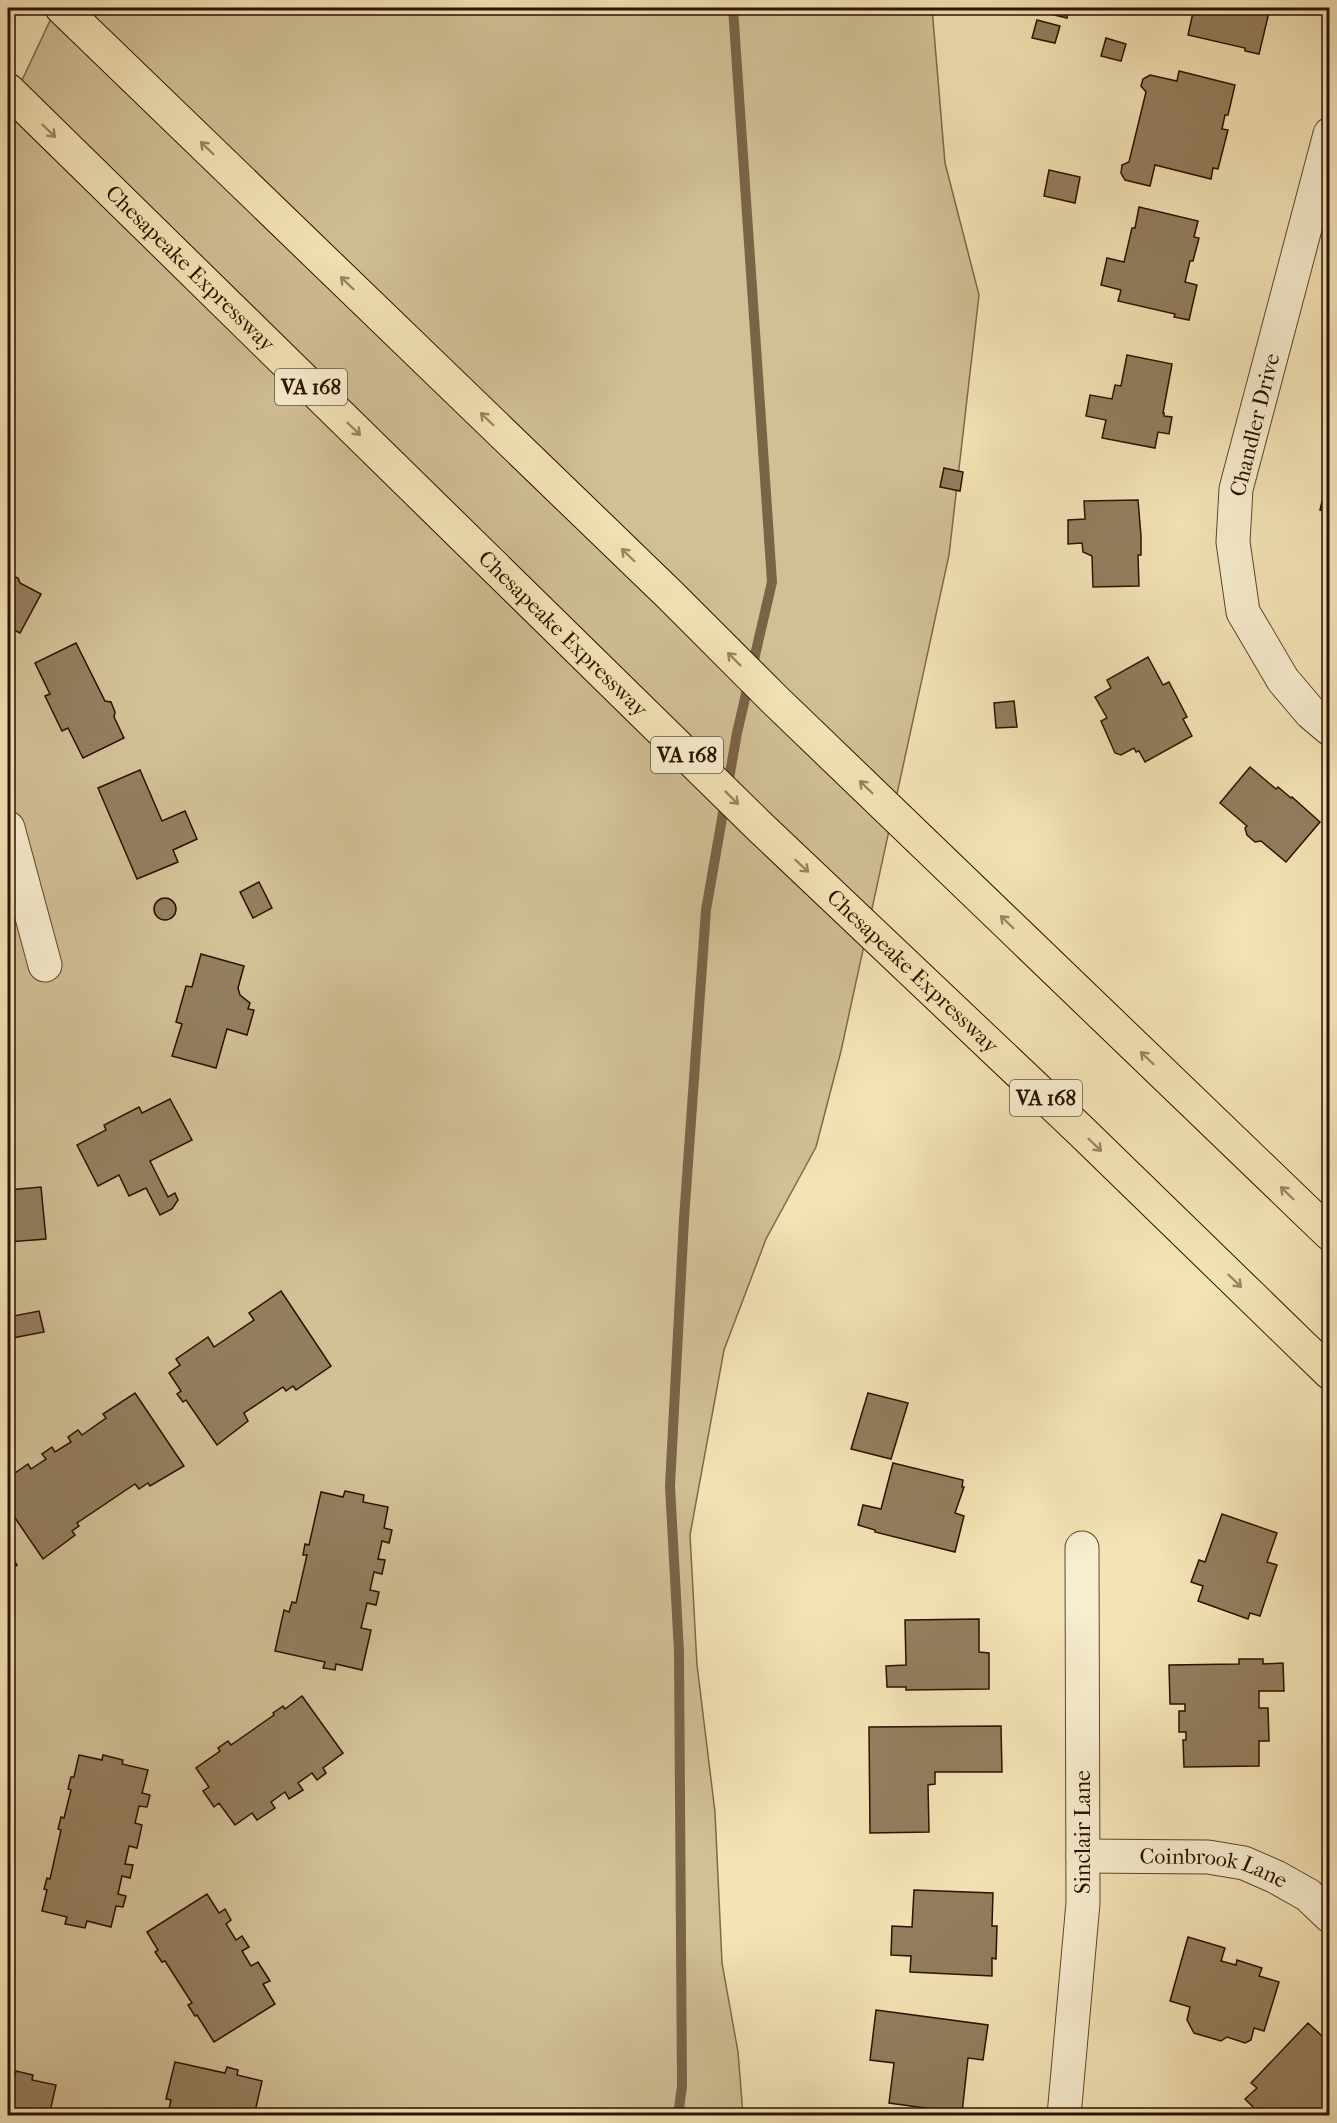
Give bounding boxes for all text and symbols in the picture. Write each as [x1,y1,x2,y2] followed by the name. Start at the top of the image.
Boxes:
[42,124,57,138] one-way arrow
[200,141,215,155] one-way arrow
[100,180,281,358] street label: Chesapeake Expressway
[340,276,355,291] one-way arrow
[1225,351,1285,499] street label: Chandler Drive
[275,369,347,405] road number: VA 168
[480,412,495,426] one-way arrow
[347,421,362,436] one-way arrow
[473,545,654,723] street label: Chesapeake Expressway
[620,547,635,562] one-way arrow
[726,652,741,667] one-way arrow
[651,737,723,773] road number: VA 168
[859,781,874,795] one-way arrow
[724,791,739,806] one-way arrow
[794,859,809,873] one-way arrow
[821,884,1005,1060] street label: Chesapeake Expressway
[999,915,1014,930] one-way arrow
[1140,1050,1155,1065] one-way arrow
[1010,1080,1082,1116] road number: VA 168
[1088,1138,1103,1152] one-way arrow
[1280,1186,1295,1200] one-way arrow
[1228,1274,1243,1288] one-way arrow
[1070,1770,1096,1894] street label: Sinclair Lane
[1139,1843,1292,1894] street label: Coinbrook Lane

